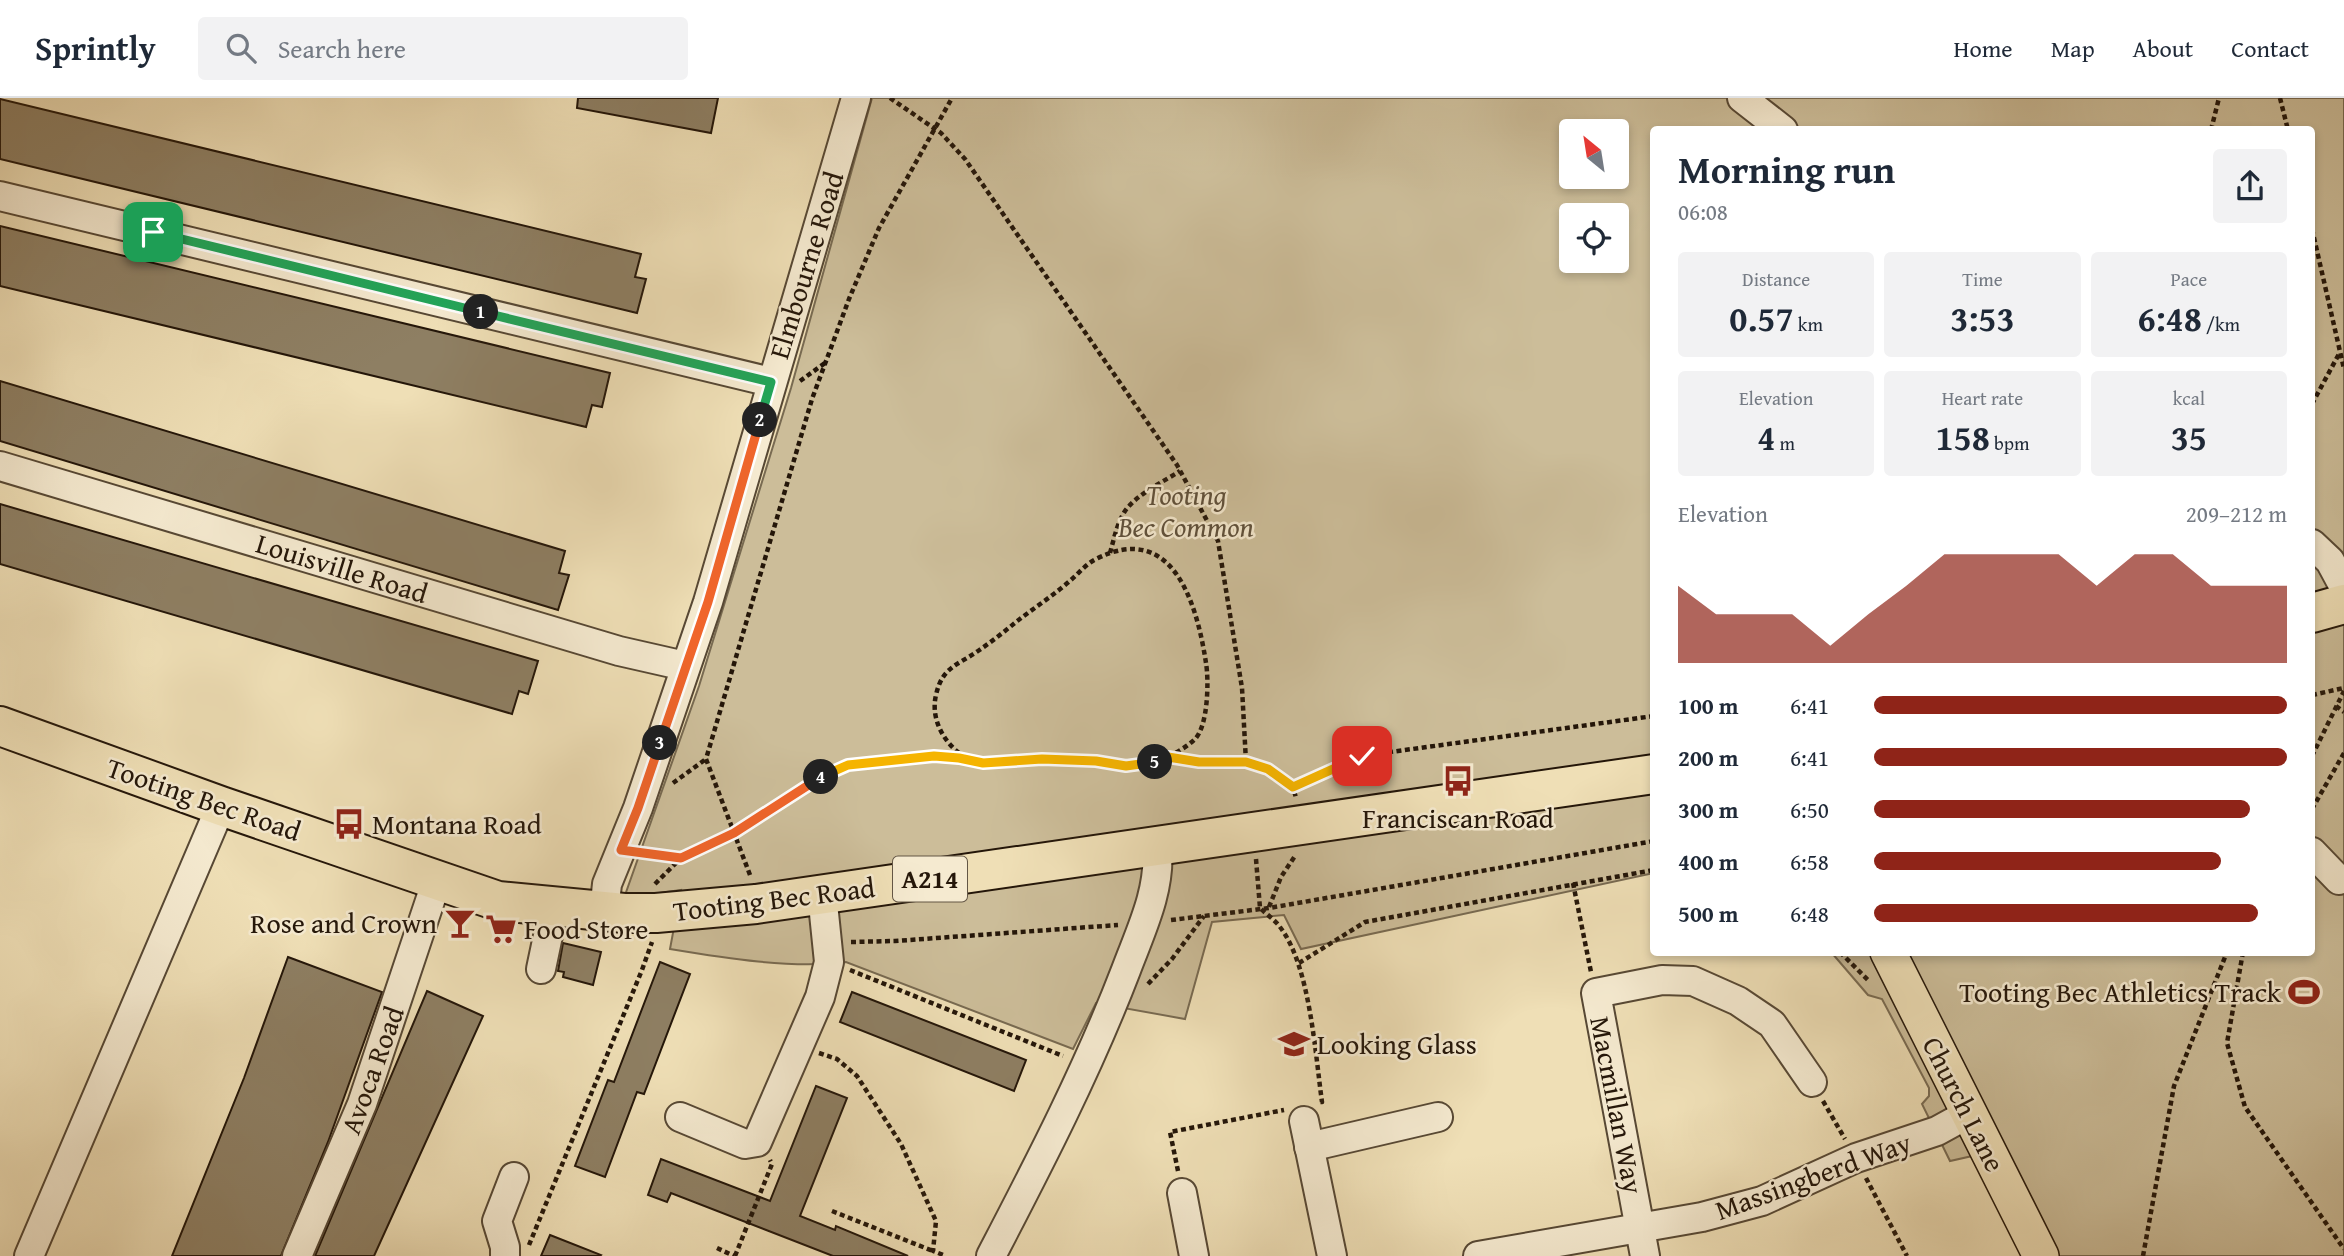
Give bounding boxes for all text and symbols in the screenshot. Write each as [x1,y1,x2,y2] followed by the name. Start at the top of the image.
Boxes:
[198,17,688,80] search box
[35,24,156,72] text: Sprintly
[222,29,260,67] icon: search
[278,29,406,68] text: Search here
[1954,31,2013,66] text: Home
[2051,31,2095,66] text: Map
[2133,31,2193,66] text: About
[2231,31,2309,66] text: Contact
[1559,119,1629,189] north arrow
[1559,119,1629,273] map controls
[1678,141,1895,197] text: Morning run
[2213,149,2287,223] button: share
[758,166,853,364] street label: Elmbourne Road
[1678,195,1728,228] text: 06:08
[123,202,183,262] pin
[1559,203,1629,273] button: locate
[134,213,172,251] icon: arrive
[1742,265,1810,293] text: Distance
[1962,265,2003,293] text: Time
[2171,265,2207,293] text: Pace
[1729,293,1794,344] text: 0.57
[1950,293,2015,344] text: 3:53
[2138,293,2202,344] text: 6:48
[463,294,498,330] pin: 1
[476,297,485,325] text: 1
[1794,310,1823,338] text: km
[2202,310,2240,338] text: /km
[1739,384,1813,412] text: Elevation
[1942,384,2023,412] text: Heart rate
[2173,384,2205,412] text: kcal
[742,402,778,438] pin: 2
[755,405,764,433] text: 2
[1757,412,1775,463] text: 4
[1935,412,1990,463] text: 158
[2171,412,2207,463] text: 35
[1775,429,1795,457] text: m
[1990,429,2030,457] text: bpm
[1117,474,1254,547] park label: Tooting Bec Common
[1678,497,1768,530] text: Elevation
[2186,497,2287,530] text: 209–212 m
[251,522,433,613] street label: Louisville Road
[1678,689,1739,722] text: 100 m
[1790,689,1829,722] text: 6:41
[642,726,678,760] pin: 3
[1332,726,1392,786] pin
[655,728,664,756] text: 3
[1343,737,1381,775] icon: check
[1678,741,1739,774] text: 200 m
[1790,741,1829,774] text: 6:41
[1138,744,1172,780] pin: 5
[102,746,307,851] street label: Tooting Bec Road
[1150,747,1159,775] text: 5
[804,760,838,794] pin: 4
[816,762,825,790] text: 4
[1441,764,1475,798] bus stop icon: Franciscan Road
[1678,793,1739,826] text: 300 m
[1790,793,1829,826] text: 6:50
[1362,797,1554,838] place label: Franciscan Road
[372,803,542,844] place label: Montana Road
[332,807,366,841] bus stop icon: Montana Road
[1678,845,1739,878] text: 400 m
[1790,845,1829,878] text: 6:58
[893,856,967,902] road number: A214
[671,866,877,931] street label: Tooting Bec Road
[1678,897,1739,930] text: 500 m
[1790,897,1829,930] text: 6:48
[250,902,437,943] place label: Rose and Crown
[443,906,477,940] bar icon: Rose and Crown
[524,908,648,949] place label: Food Store
[484,912,518,946] supermarket icon: Food Store
[1959,971,2282,1012] place label: Tooting Bec Athletics Track
[2287,975,2321,1009] sports icon: Tooting Bec Athletics Track
[329,1000,414,1140] street label: Avoca Road
[1580,1013,1655,1197] street label: Macmillan Way
[1317,1023,1477,1064] place label: Looking Glass
[1277,1027,1311,1061] school or university icon: Looking Glass
[1913,1029,2016,1178] street label: Church Lane
[1709,1121,1917,1230] street label: Massingberd Way

